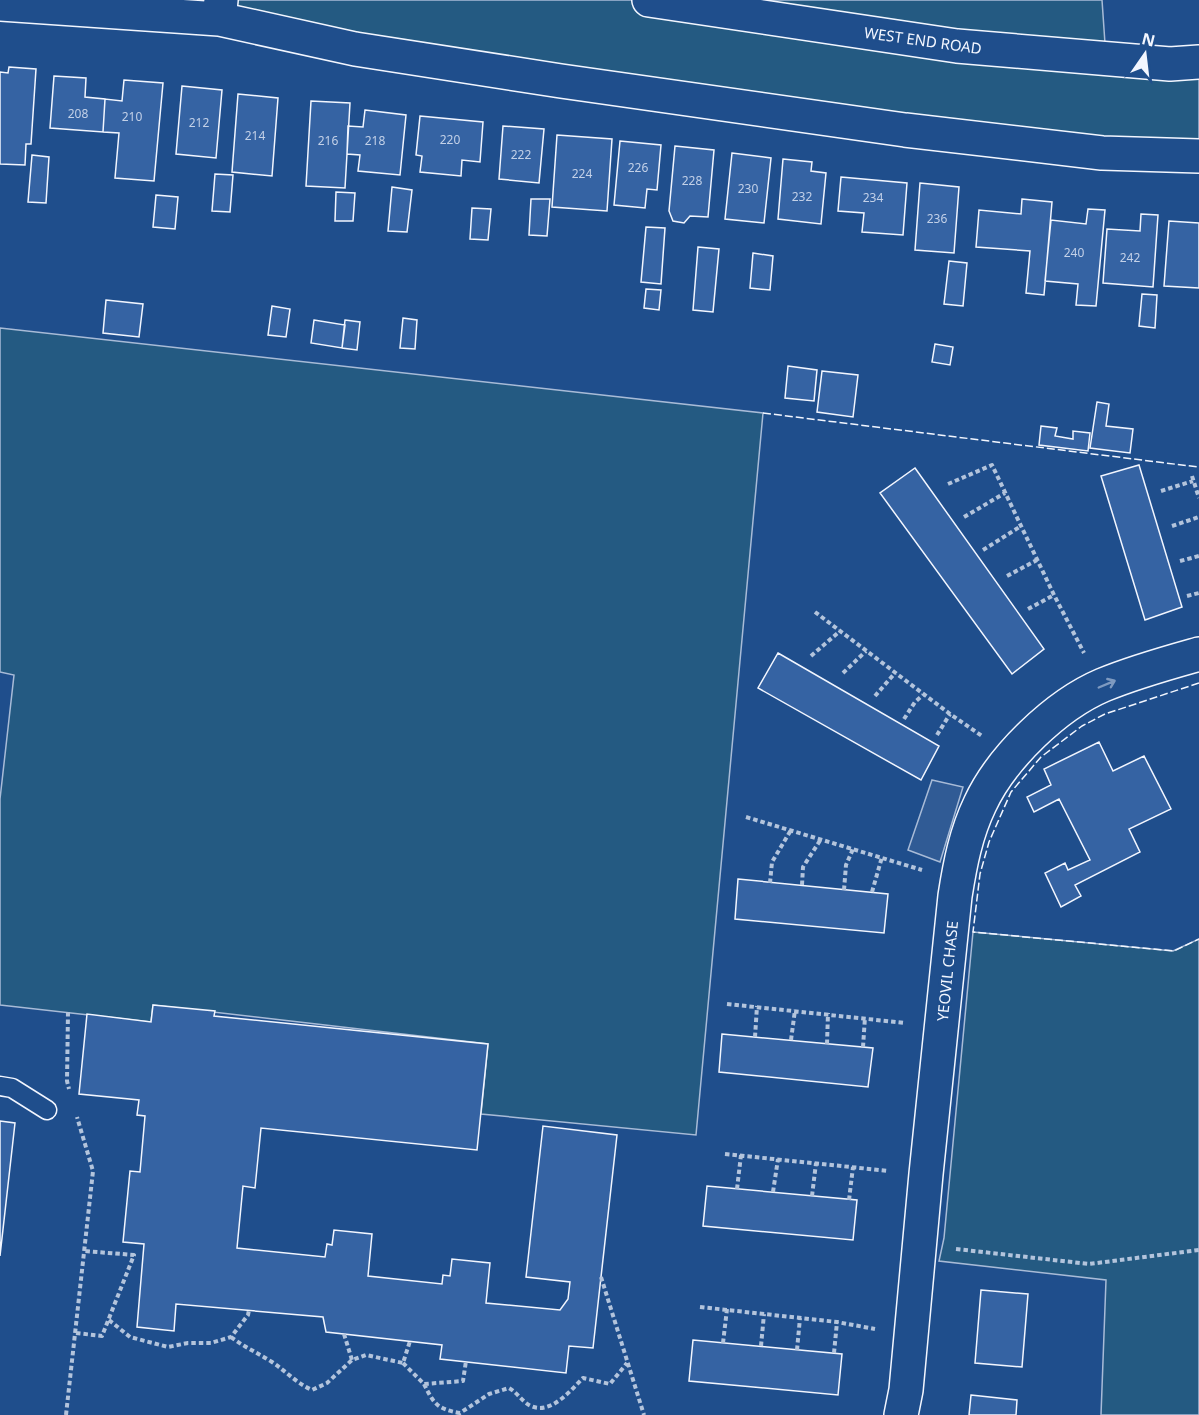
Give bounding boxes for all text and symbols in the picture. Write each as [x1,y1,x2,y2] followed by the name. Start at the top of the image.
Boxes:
[863,22,983,58] street label: WEST END ROAD
[1115,24,1175,84] north arrow
[1140,27,1158,52] text: N
[68,105,88,122] house number: 208
[122,108,142,125] house number: 210
[189,114,209,131] house number: 212
[245,127,265,144] house number: 214
[440,131,460,148] house number: 220
[318,132,338,149] house number: 216
[365,132,385,149] house number: 218
[511,146,531,163] house number: 222
[628,159,648,176] house number: 226
[572,165,592,182] house number: 224
[682,172,702,189] house number: 228
[738,180,758,197] house number: 230
[792,188,812,205] house number: 232
[863,189,883,206] house number: 234
[927,210,947,227] house number: 236
[1064,244,1084,261] house number: 240
[1120,249,1140,266] house number: 242
[1097,678,1115,689] one-way arrow
[932,920,962,1022] street label: YEOVIL CHASE

